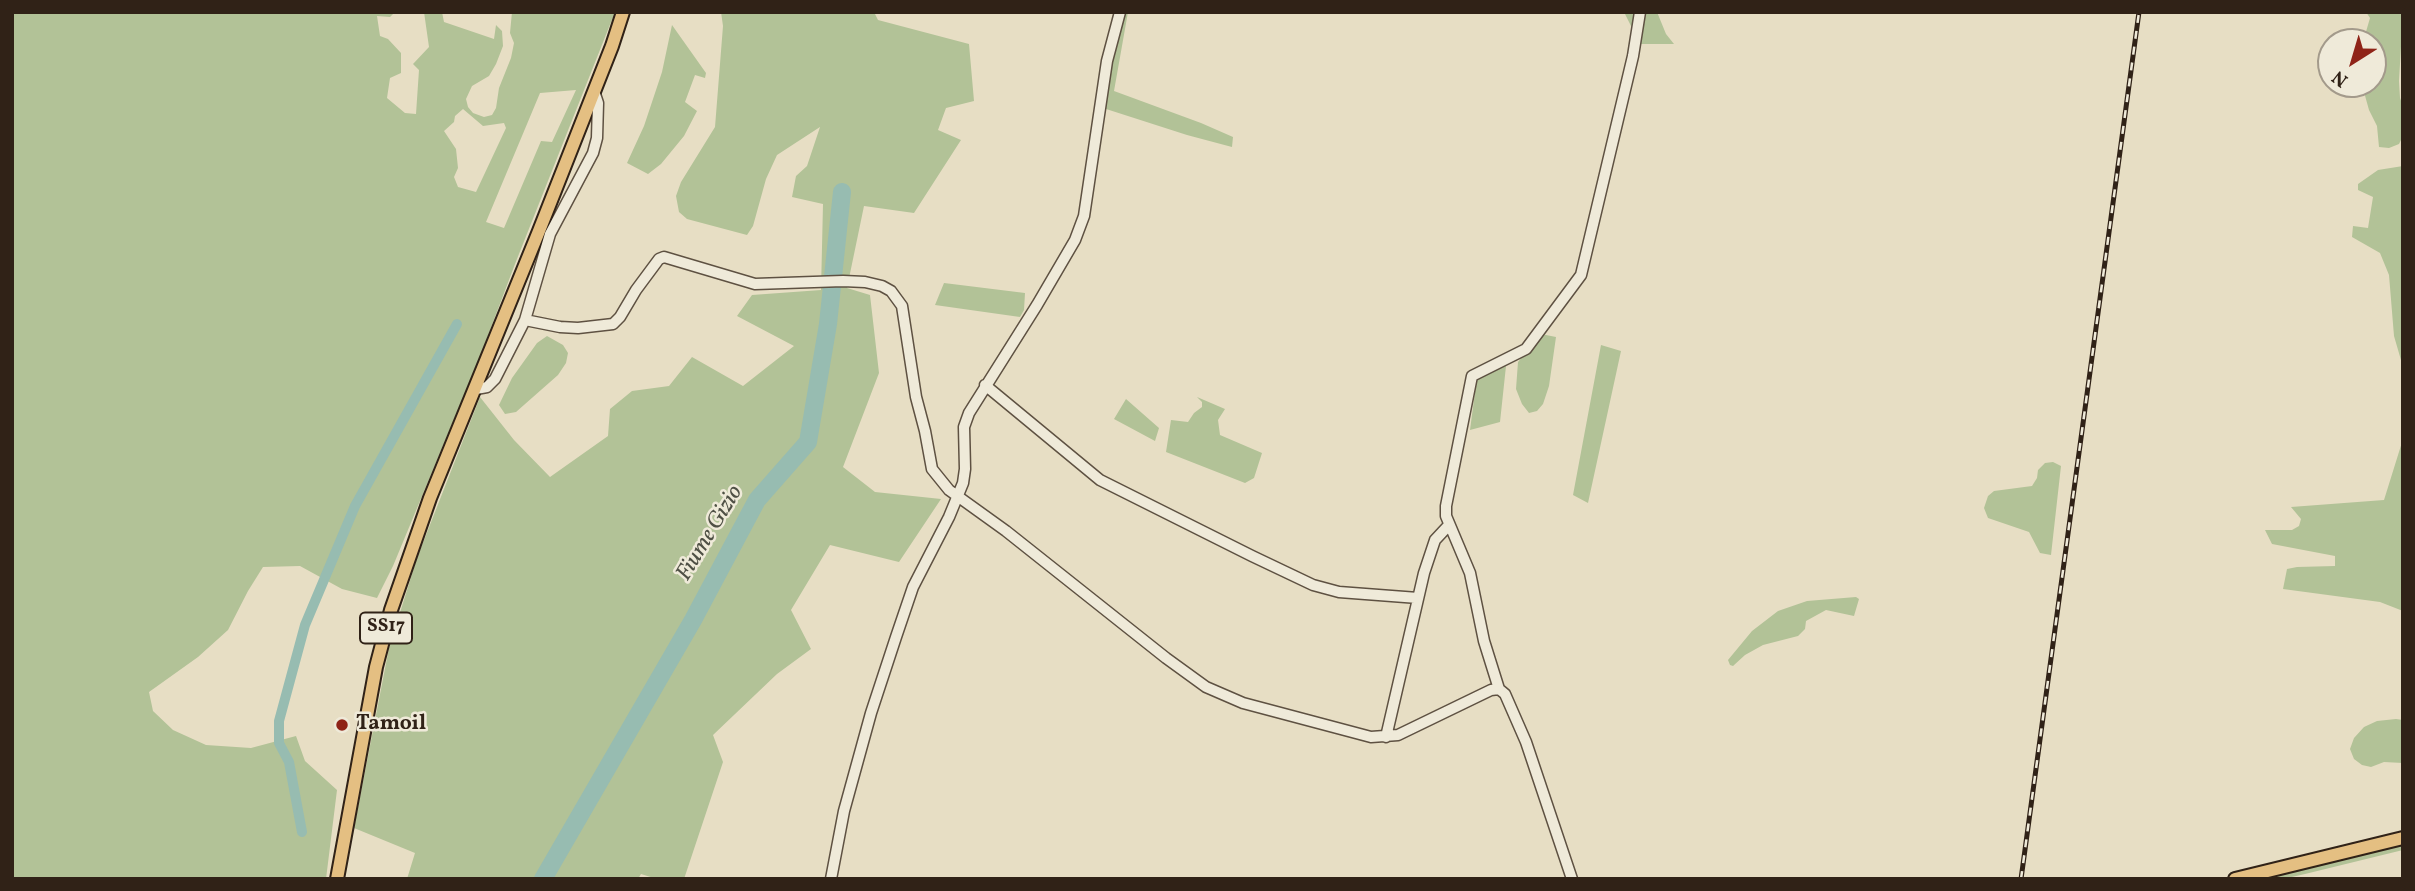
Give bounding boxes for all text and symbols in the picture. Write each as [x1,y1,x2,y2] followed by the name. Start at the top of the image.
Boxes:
[2317,28,2387,98] north arrow
[2327,64,2354,93] text: N
[672,481,750,587] water label: Fiume Gizio
[360,612,412,643] road number: SS17
[356,712,426,738] place label: Tamoil
[334,717,350,733] marker: Tamoil

